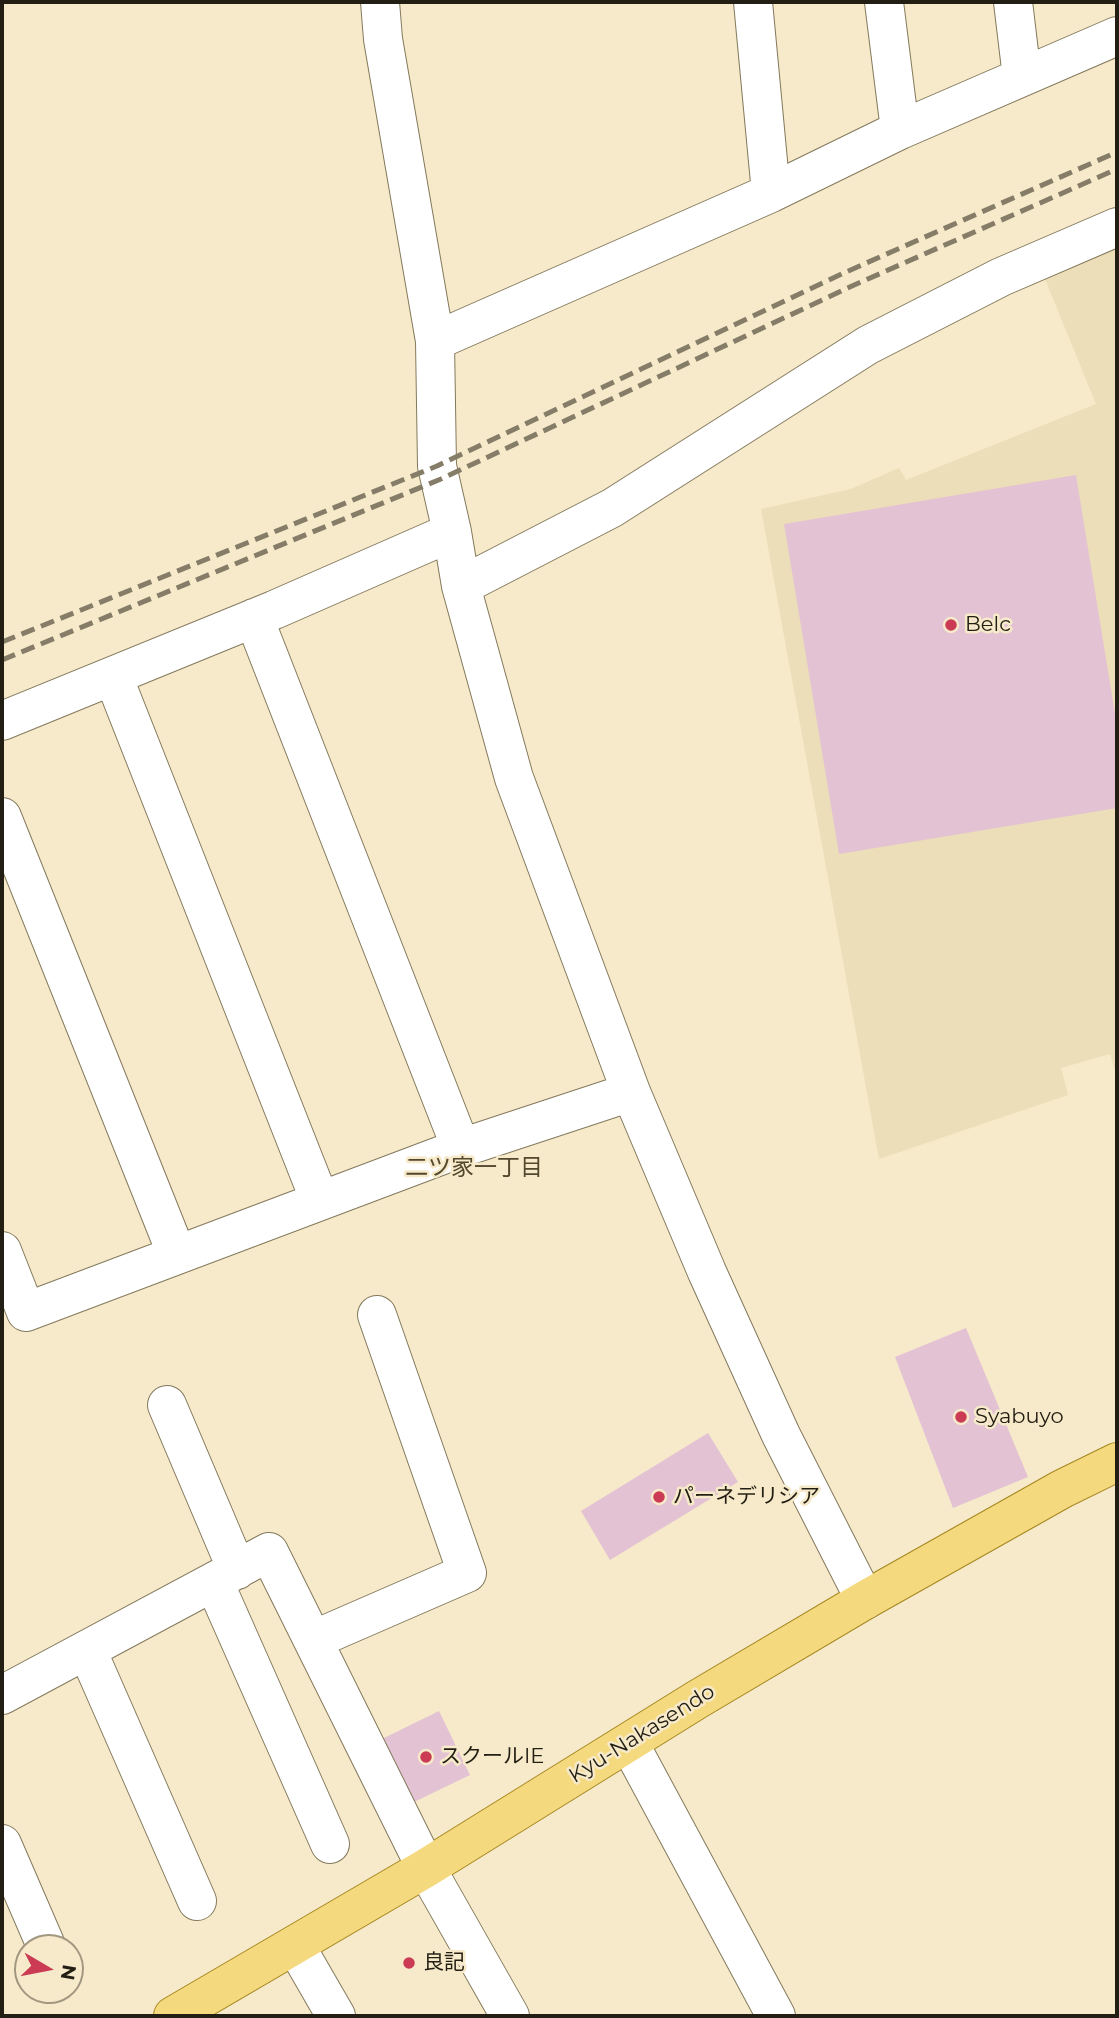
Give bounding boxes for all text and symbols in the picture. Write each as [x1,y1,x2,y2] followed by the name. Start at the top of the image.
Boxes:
[965,612,1011,638] place label: Belc
[943,617,959,633] marker: Belc
[405,1154,543,1182] district label: 二ツ家一丁目
[975,1404,1064,1430] place label: Syabuyo
[953,1409,969,1425] marker: Syabuyo
[673,1484,820,1510] place label: パーネデリシア
[651,1489,667,1505] marker: パーネデリシア
[564,1679,720,1789] street label: Kyu-Nakasendo
[440,1744,544,1770] place label: スクールIE
[418,1749,434,1765] marker: スクールIE
[14,1934,84,2004] north arrow
[423,1950,465,1976] place label: 良記
[401,1955,417,1971] marker: 良記
[56,1963,81,1982] text: N

